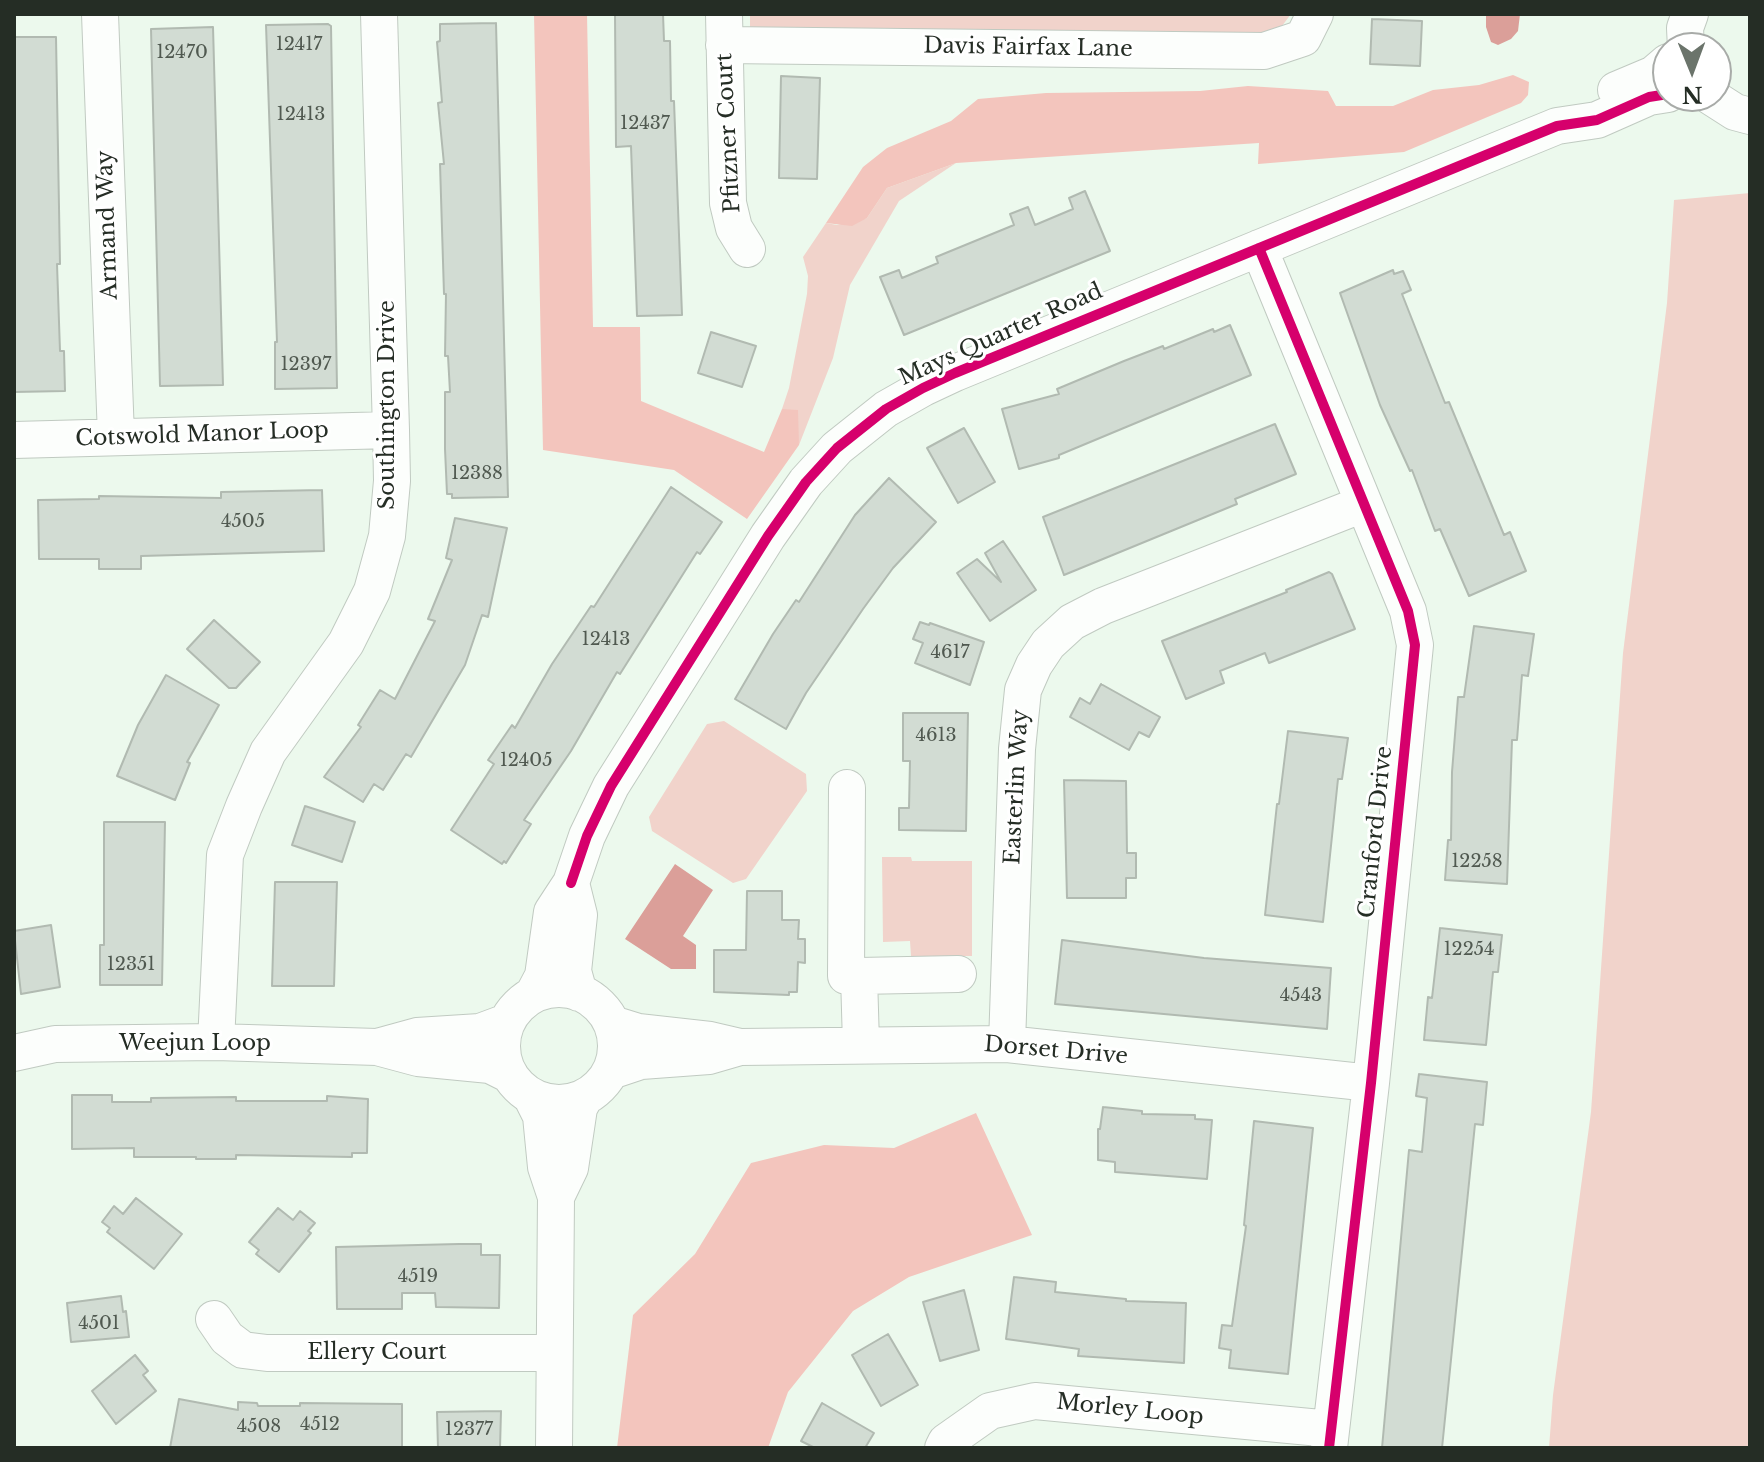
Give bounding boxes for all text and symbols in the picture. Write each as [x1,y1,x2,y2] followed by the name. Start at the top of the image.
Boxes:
[1652,32,1732,112] north arrow
[923,33,1133,63] street label: Davis Fairfax Lane
[276,34,322,56] house number: 12417
[156,42,208,64] house number: 12470
[712,52,746,214] street label: Pfitzner Court
[1682,81,1703,108] text: N
[277,104,325,126] house number: 12413
[620,113,670,135] house number: 12437
[92,150,124,300] street label: Armand Way
[895,278,1107,392] street label: Mays Quarter Road
[375,300,401,510] street label: Southington Drive
[281,354,331,376] house number: 12397
[75,417,329,453] street label: Cotswold Manor Loop
[451,463,503,485] house number: 12388
[221,511,265,533] house number: 4505
[582,629,630,651] house number: 12413
[930,642,970,664] house number: 4617
[1000,709,1034,865] street label: Easterlin Way
[915,725,957,747] house number: 4613
[1354,745,1398,919] street label: Cranford Drive
[500,750,552,772] house number: 12405
[1451,851,1503,873] house number: 12258
[1444,939,1494,961] house number: 12254
[107,954,155,976] house number: 12351
[1280,985,1322,1007] house number: 4543
[119,1031,271,1057] street label: Weejun Loop
[983,1032,1129,1070] street label: Dorset Drive
[398,1266,438,1288] house number: 4519
[78,1313,120,1335] house number: 4501
[307,1340,447,1366] street label: Ellery Court
[1055,1389,1205,1431] street label: Morley Loop
[300,1414,340,1436] house number: 4512
[237,1416,281,1438] house number: 4508
[445,1419,493,1441] house number: 12377

